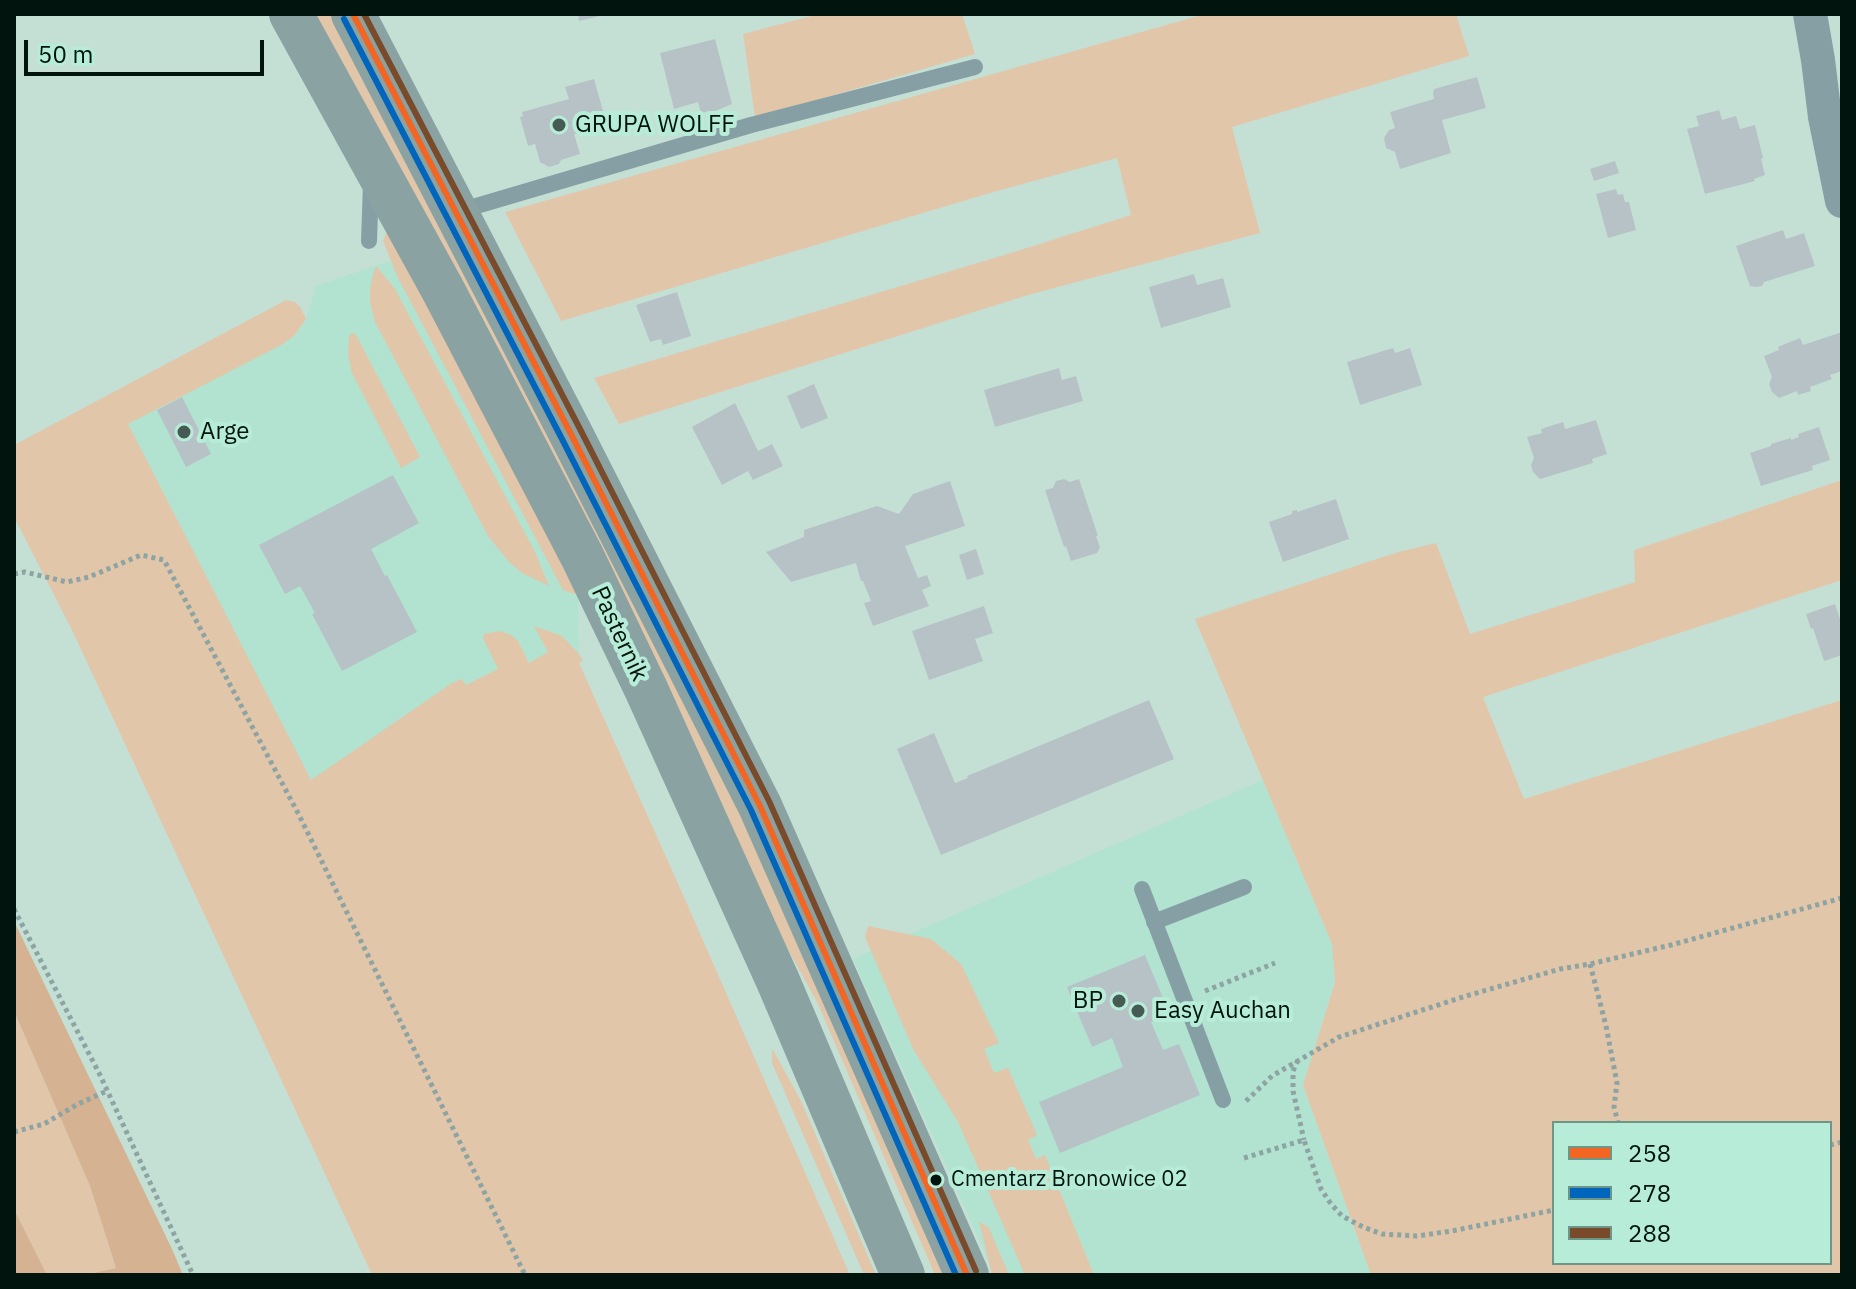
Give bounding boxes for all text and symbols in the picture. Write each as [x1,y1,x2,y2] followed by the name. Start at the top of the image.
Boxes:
[28,24,268,74] scale bar
[38,38,93,70] text: 50 m
[575,111,735,139] place label: GRUPA WOLFF
[550,116,568,134] marker: GRUPA WOLFF
[200,418,249,446] place label: Arge
[175,423,193,441] marker: Arge
[585,582,653,686] street label: Pasternik
[1073,987,1103,1015] place label: BP
[1110,992,1128,1010] marker: BP
[1154,997,1291,1025] place label: Easy Auchan
[1129,1002,1147,1020] marker: Easy Auchan
[1552,1121,1832,1265] legend
[1628,1137,1671,1169] text: 258
[951,1167,1188,1193] place label: Cmentarz Bronowice 02
[928,1172,944,1188] marker: Cmentarz Bronowice 02
[1628,1177,1671,1209] text: 278
[1628,1217,1671,1249] text: 288

